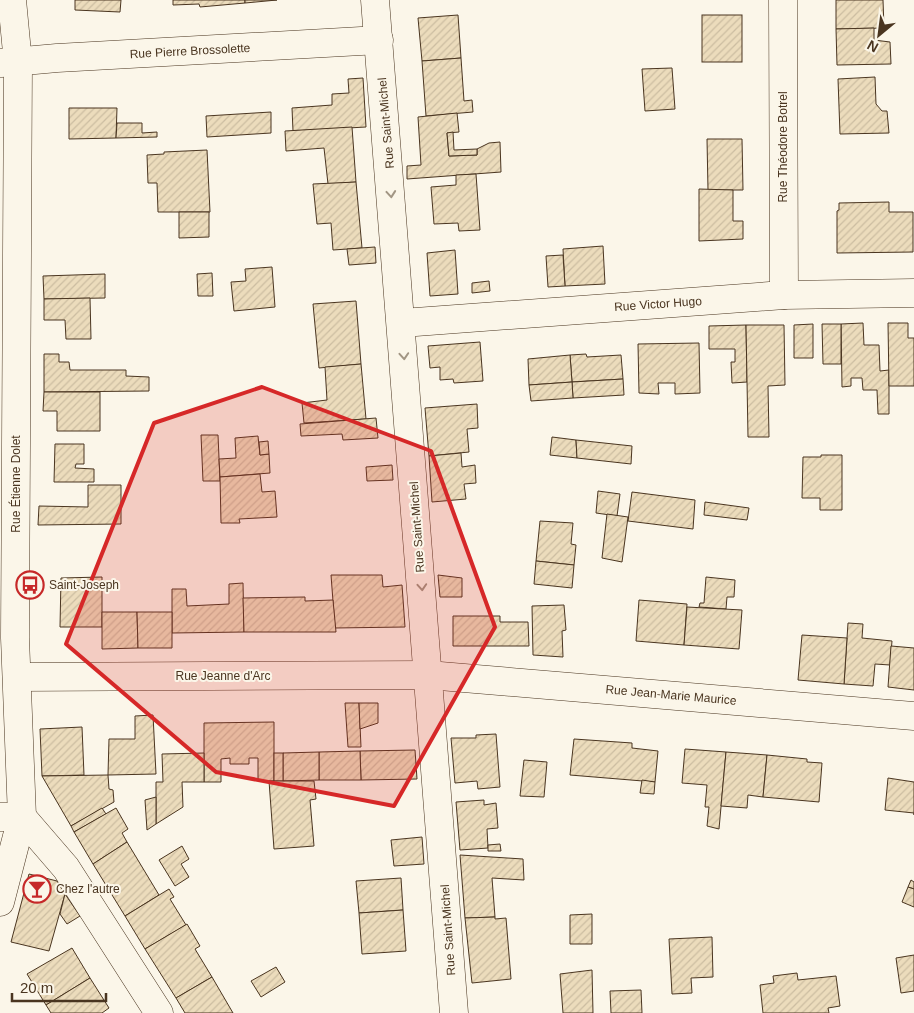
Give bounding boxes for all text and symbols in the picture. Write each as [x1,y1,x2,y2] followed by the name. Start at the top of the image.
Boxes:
[854,10,904,60] north arrow
[864,37,881,56] text: N
[129,41,251,61] street label: Rue Pierre Brossolette
[375,77,397,169] street label: Rue Saint-Michel
[776,91,790,203] street label: Rue Théodore Botrel
[386,190,397,198] one-way arrow
[614,294,703,314] street label: Rue Victor Hugo
[398,352,409,360] one-way arrow
[8,435,23,533] street label: Rue Étienne Dolet
[407,481,427,573] street label: Rue Saint-Michel
[15,570,45,600] bus stop icon: Saint-Joseph
[49,578,119,592] place label: Saint-Joseph
[417,584,428,592] one-way arrow
[175,669,271,683] street label: Rue Jeanne d'Arc
[605,682,737,708] street label: Rue Jean-Marie Maurice
[22,874,52,904] bar icon: Chez l'autre
[56,882,120,896] place label: Chez l'autre
[438,884,458,976] street label: Rue Saint-Michel
[12,970,106,1002] scale bar
[20,979,53,996] text: 20 m

